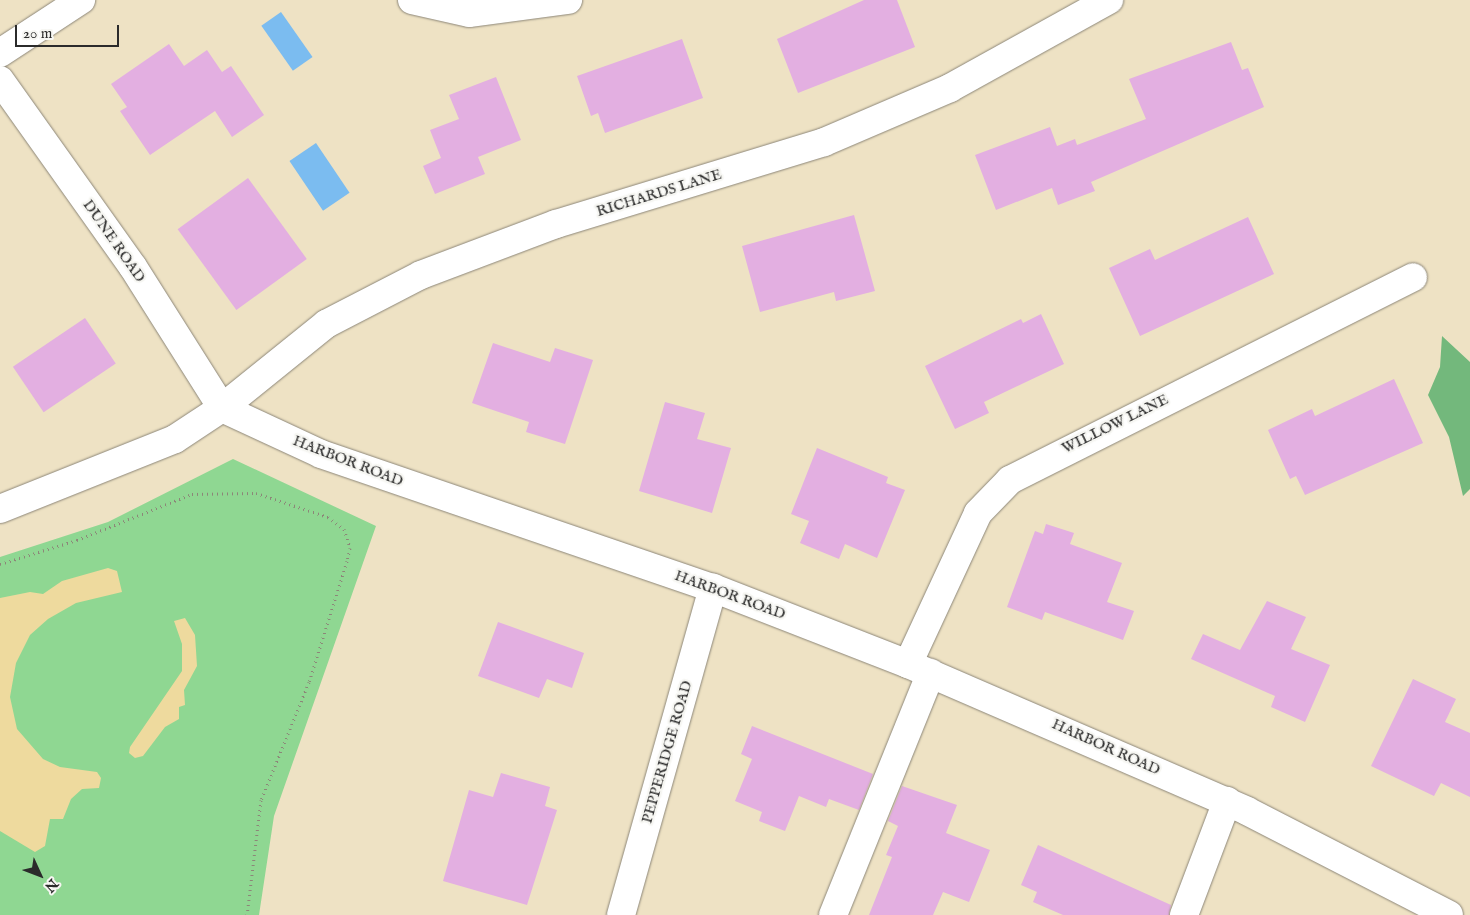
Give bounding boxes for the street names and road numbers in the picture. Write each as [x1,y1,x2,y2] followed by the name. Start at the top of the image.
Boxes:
[594,165,724,221] street label: RICHARDS LANE
[79,196,149,286] street label: DUNE ROAD
[1059,390,1171,458] street label: WILLOW LANE
[290,432,406,490] street label: HARBOR ROAD
[672,567,788,623] street label: HARBOR ROAD
[638,679,696,825] street label: PEPPERIDGE ROAD
[1049,715,1163,779] street label: HARBOR ROAD

